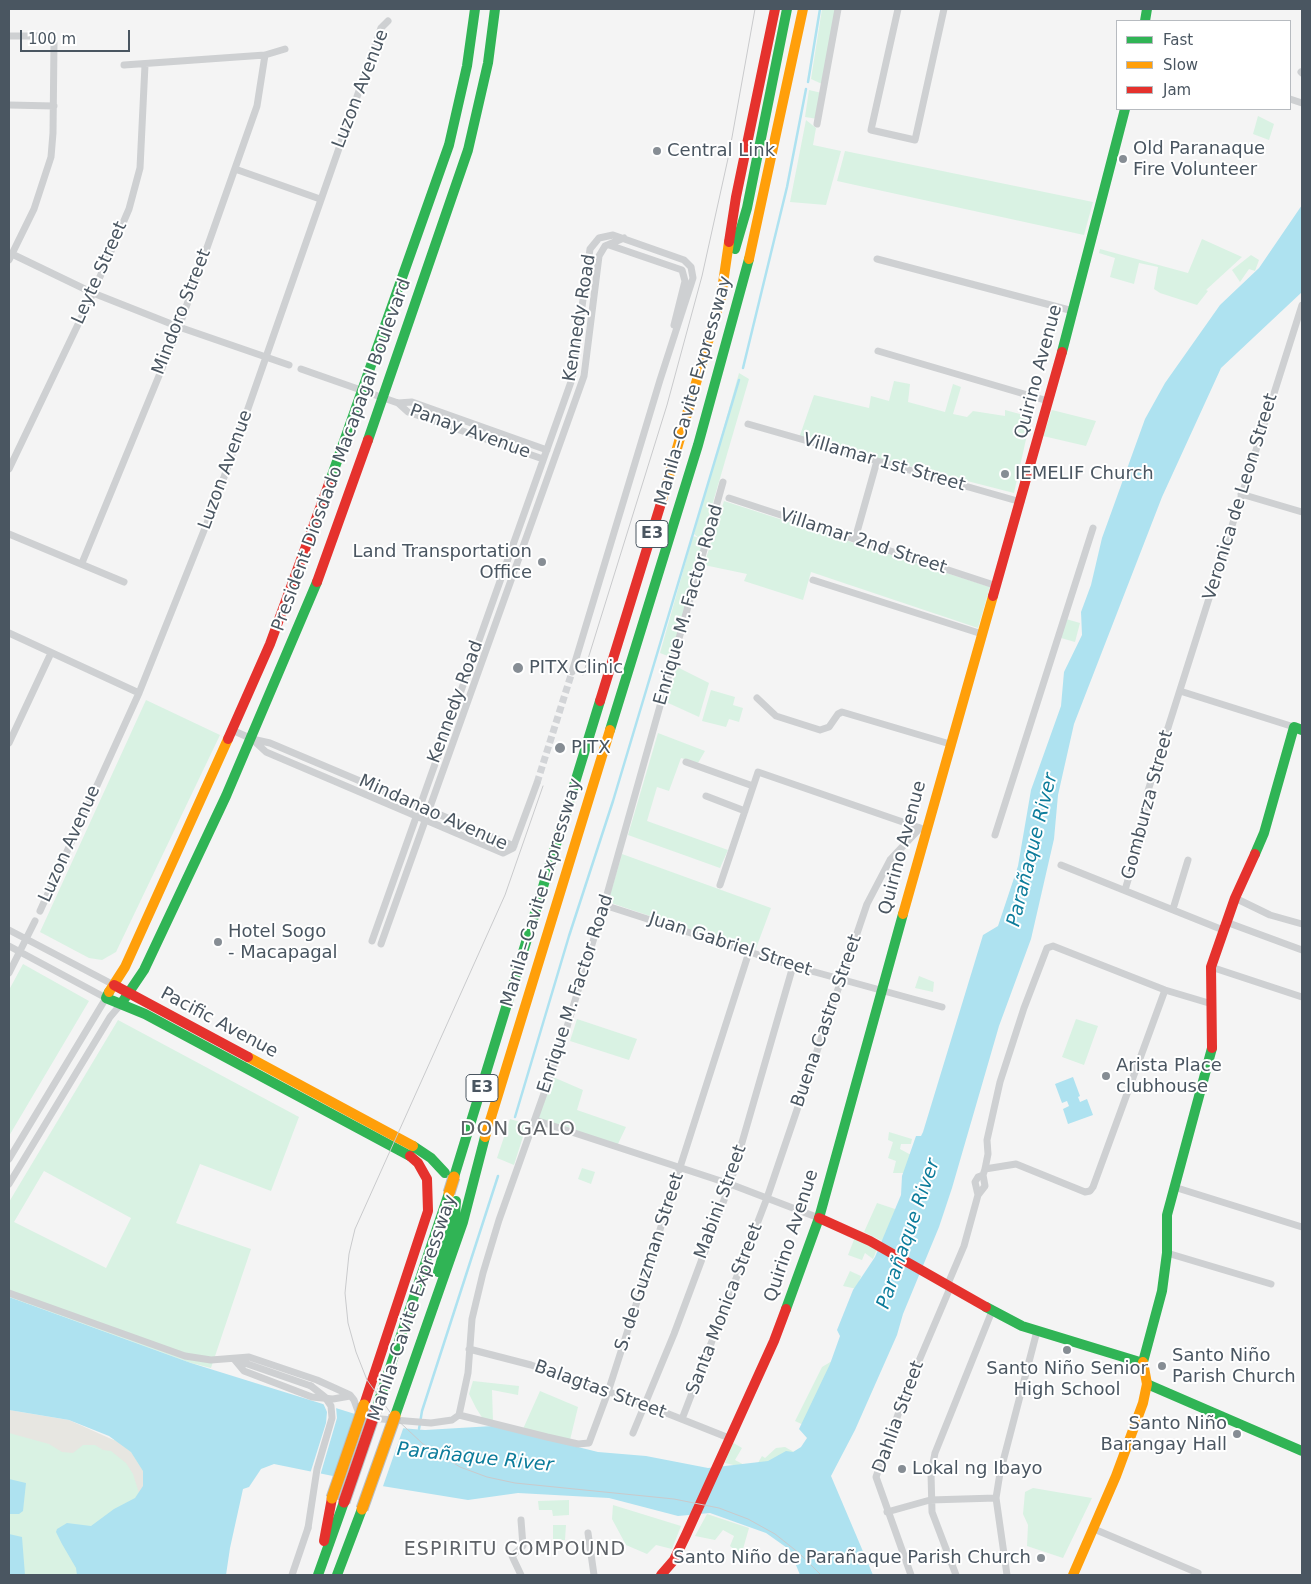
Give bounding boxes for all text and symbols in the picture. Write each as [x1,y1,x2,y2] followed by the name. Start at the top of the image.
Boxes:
[22,20,132,52] scale bar
[1116,20,1291,110] legend
[328,27,394,151] street label: Luzon Avenue
[28,30,76,48] text: 100 m
[1163,31,1193,49] text: Fast
[1163,56,1198,74] text: Slow
[1163,81,1191,99] text: Jam
[1133,138,1265,180] place label: Old Paranaque Fire Volunteer
[667,140,775,162] place label: Central Link
[651,145,663,157] marker: Central Link
[1117,153,1129,165] marker: Old Paranaque Fire Volunteer
[68,218,132,328] street label: Leyte Street
[148,246,216,378] street label: Mindoro Street
[559,253,601,383] street label: Kennedy Road
[651,274,737,508] street label: Manila–Cavite Expressway
[268,276,416,634] street label: President Diosdado Macapagal Boulevard
[1011,303,1067,441] street label: Quirino Avenue
[1199,391,1283,603] street label: Veronica de Leon Street
[407,400,533,464] street label: Panay Avenue
[194,407,258,533] street label: Luzon Avenue
[800,429,968,497] street label: Villamar 1st Street
[1015,463,1154,485] place label: IEMELIF Church
[999,468,1011,480] marker: IEMELIF Church
[650,502,728,708] street label: Enrique M. Factor Road
[777,505,949,579] street label: Villamar 2nd Street
[636,520,668,548] road number: E3
[352,541,532,584] place label: Land Transportation Office
[536,556,548,568] marker: Land Transportation Office
[424,638,488,766] street label: Kennedy Road
[529,657,623,679] place label: PITX Clinic
[511,661,525,675] marker: PITX Clinic
[1118,728,1178,882] street label: Gomburza Street
[571,737,610,759] place label: PITX
[553,741,567,755] marker: PITX
[355,771,511,855] street label: Mindanao Avenue
[1003,771,1063,929] water label: Parañaque River
[497,776,587,1010] street label: Manila–Cavite Expressway
[875,779,931,917] street label: Quirino Avenue
[35,782,105,906] street label: Luzon Avenue
[534,892,618,1096] street label: Enrique M. Factor Road
[646,908,814,982] street label: Juan Gabriel Street
[228,921,338,964] place label: Hotel Sogo - Macapagal
[787,932,867,1110] street label: Buena Castro Street
[212,936,224,948] marker: Hotel Sogo - Macapagal
[157,983,281,1063] street label: Pacific Avenue
[1116,1055,1222,1098] place label: Arista Place clubhouse
[1100,1070,1112,1082] marker: Arista Place clubhouse
[466,1074,498,1102] road number: E3
[459,1118,577,1142] district label: DON GALO
[690,1142,752,1262] street label: Mabini Street
[873,1156,945,1312] water label: Parañaque River
[760,1167,824,1305] street label: Quirino Avenue
[611,1170,689,1354] street label: S. de Guzman Street
[364,1192,462,1424] street label: Manila–Cavite Expressway
[682,1220,768,1398] street label: Santa Monica Street
[1061,1344,1073,1356] marker: Santo Niño Senior High School
[1172,1345,1296,1388] place label: Santo Niño Parish Church
[531,1356,669,1424] street label: Balagtas Street
[869,1358,929,1476] street label: Dahlia Street
[986,1358,1148,1400] place label: Santo Niño Senior High School
[1156,1360,1168,1372] marker: Santo Niño Parish Church
[1100,1413,1227,1456] place label: Santo Niño Barangay Hall
[1231,1428,1243,1440] marker: Santo Niño Barangay Hall
[396,1438,554,1478] water label: Parañaque River
[912,1458,1043,1480] place label: Lokal ng Ibayo
[896,1463,908,1475] marker: Lokal ng Ibayo
[402,1539,628,1561] district label: ESPIRITU COMPOUND
[673,1547,1031,1569] place label: Santo Niño de Parañaque Parish Church
[1035,1552,1047,1564] marker: Santo Niño de Parañaque Parish Church

